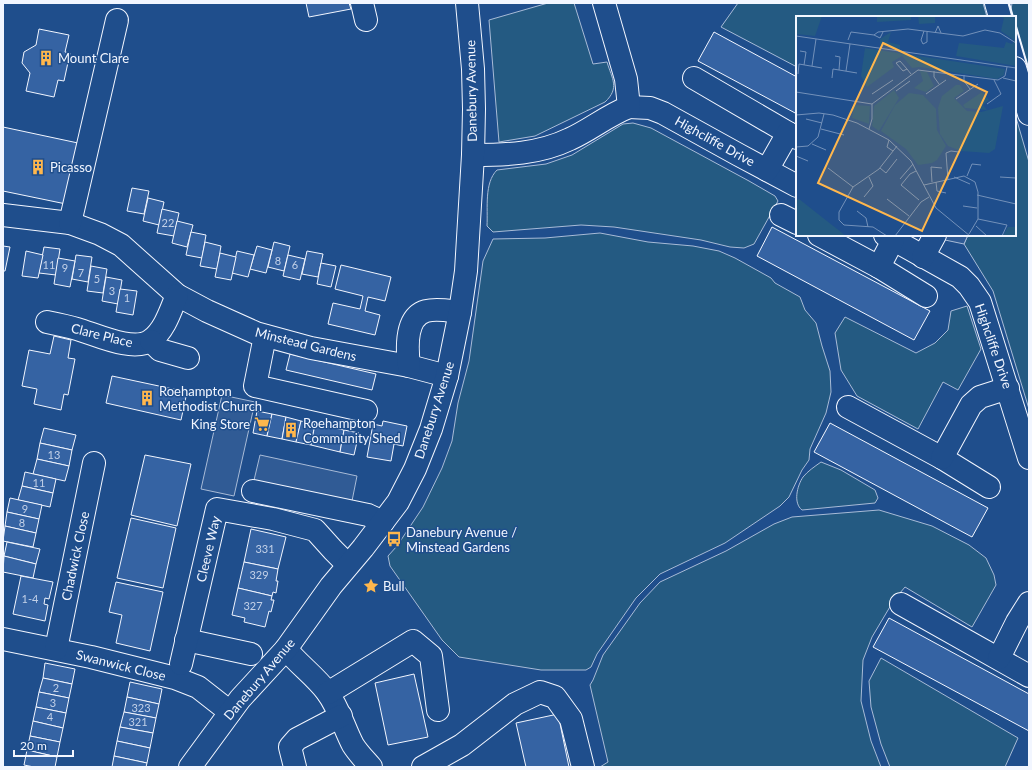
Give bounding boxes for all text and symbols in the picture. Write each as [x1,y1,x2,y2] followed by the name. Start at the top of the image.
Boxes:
[796,16,1016,236] inset map
[462,40,480,142] street label: Danebury Avenue
[37,49,55,67] building icon: Mount Clare
[58,50,129,66] place label: Mount Clare
[672,112,758,170] street label: Highcliffe Drive
[29,158,47,176] building icon: Picasso
[50,159,92,175] place label: Picasso
[162,216,174,229] house number: 22
[275,254,281,267] house number: 8
[43,258,55,271] house number: 11
[292,258,298,271] house number: 6
[62,261,68,274] house number: 9
[78,266,84,279] house number: 7
[94,272,100,285] house number: 5
[109,284,115,297] house number: 3
[124,291,130,304] house number: 1
[972,301,1016,391] street label: Highcliffe Drive
[69,320,135,350] street label: Clare Place
[254,324,359,364] street label: Minstead Gardens
[411,359,457,461] street label: Danebury Avenue
[159,383,262,414] place label: Roehampton Methodist Church
[138,389,156,407] building icon: Roehampton Methodist Church
[253,415,271,433] supermarket icon: King Store
[303,415,401,446] place label: Roehampton Community Shed
[191,416,250,432] place label: King Store
[282,421,300,439] building icon: Roehampton Community Shed
[48,448,60,461] house number: 13
[33,476,45,489] house number: 11
[22,502,28,515] house number: 9
[58,510,92,602] street label: Chadwick Close
[193,514,223,584] street label: Cleeve Way
[19,516,25,529] house number: 8
[406,524,517,555] place label: Danebury Avenue / Minstead Gardens
[385,530,403,548] bus stop icon: Danebury Avenue / Minstead Gardens
[255,542,275,555] house number: 331
[249,568,269,581] house number: 329
[362,577,380,595] place icon: Bull
[383,578,405,594] place label: Bull
[22,592,39,605] house number: 1-4
[243,599,263,612] house number: 327
[220,635,298,723] street label: Danebury Avenue
[75,646,168,684] street label: Swanwick Close
[53,681,59,694] house number: 2
[50,696,56,709] house number: 3
[131,701,151,714] house number: 323
[47,710,54,723] house number: 4
[128,715,148,728] house number: 321
[14,732,73,758] scale bar
[20,738,47,753] text: 20 m

